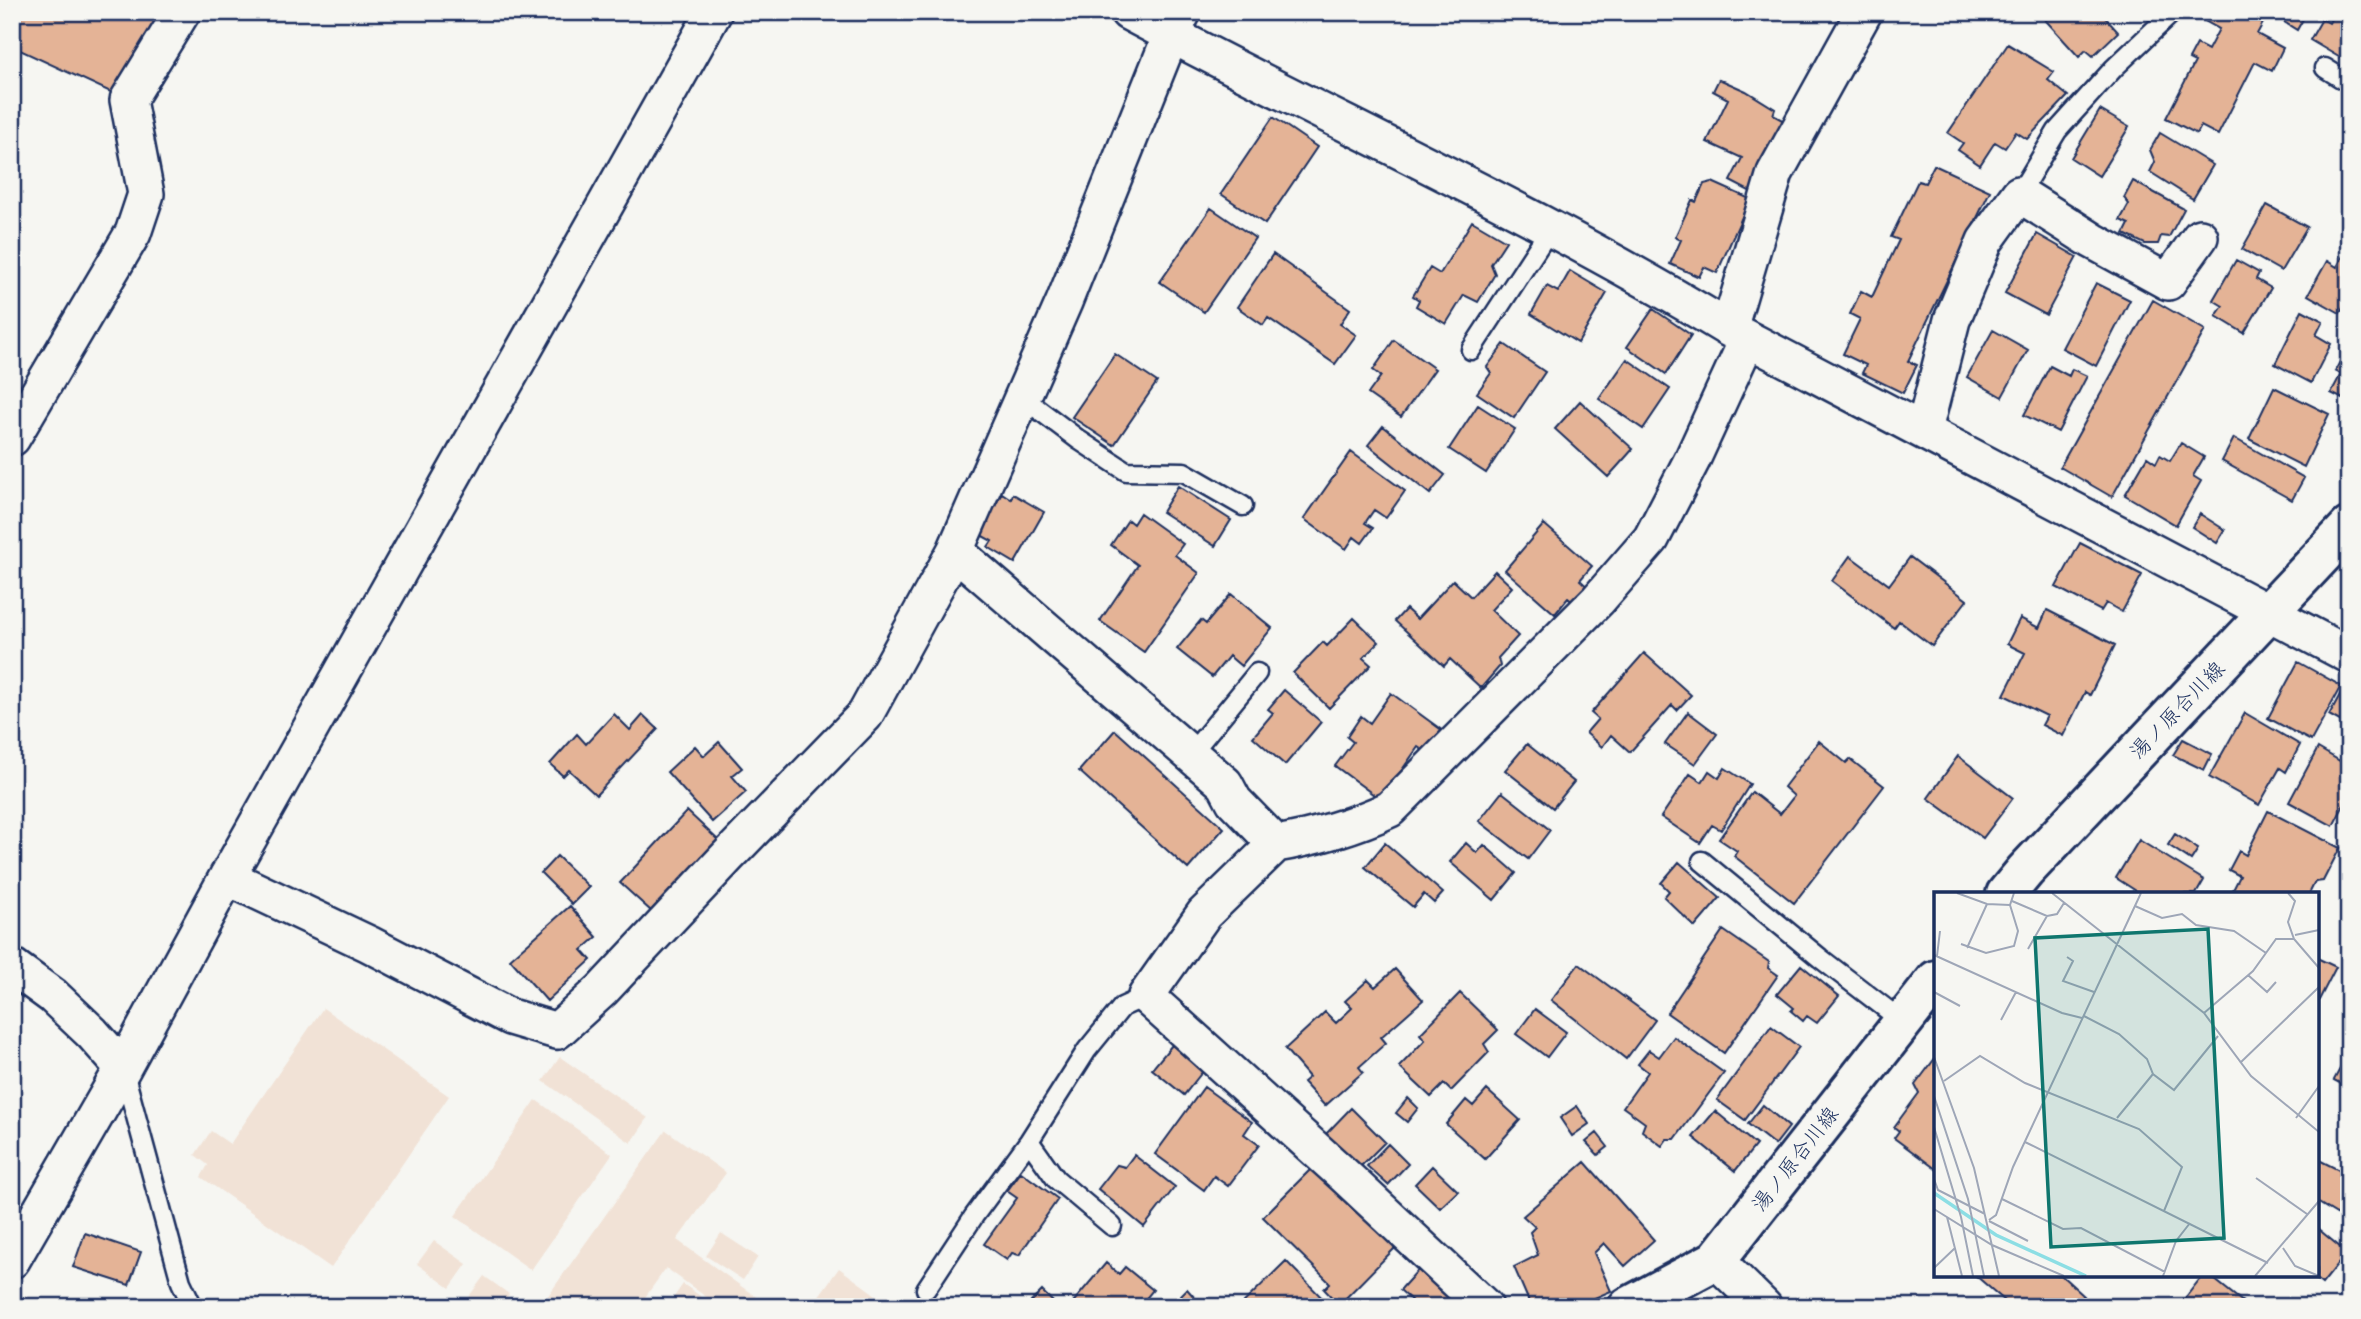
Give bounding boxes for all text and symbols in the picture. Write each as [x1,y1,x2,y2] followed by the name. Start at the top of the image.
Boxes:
[2120,651,2234,769] street label: 湯ノ原合川線
[1934,892,2319,1277] inset map
[1741,1098,1849,1220] street label: 湯ノ原合川線

